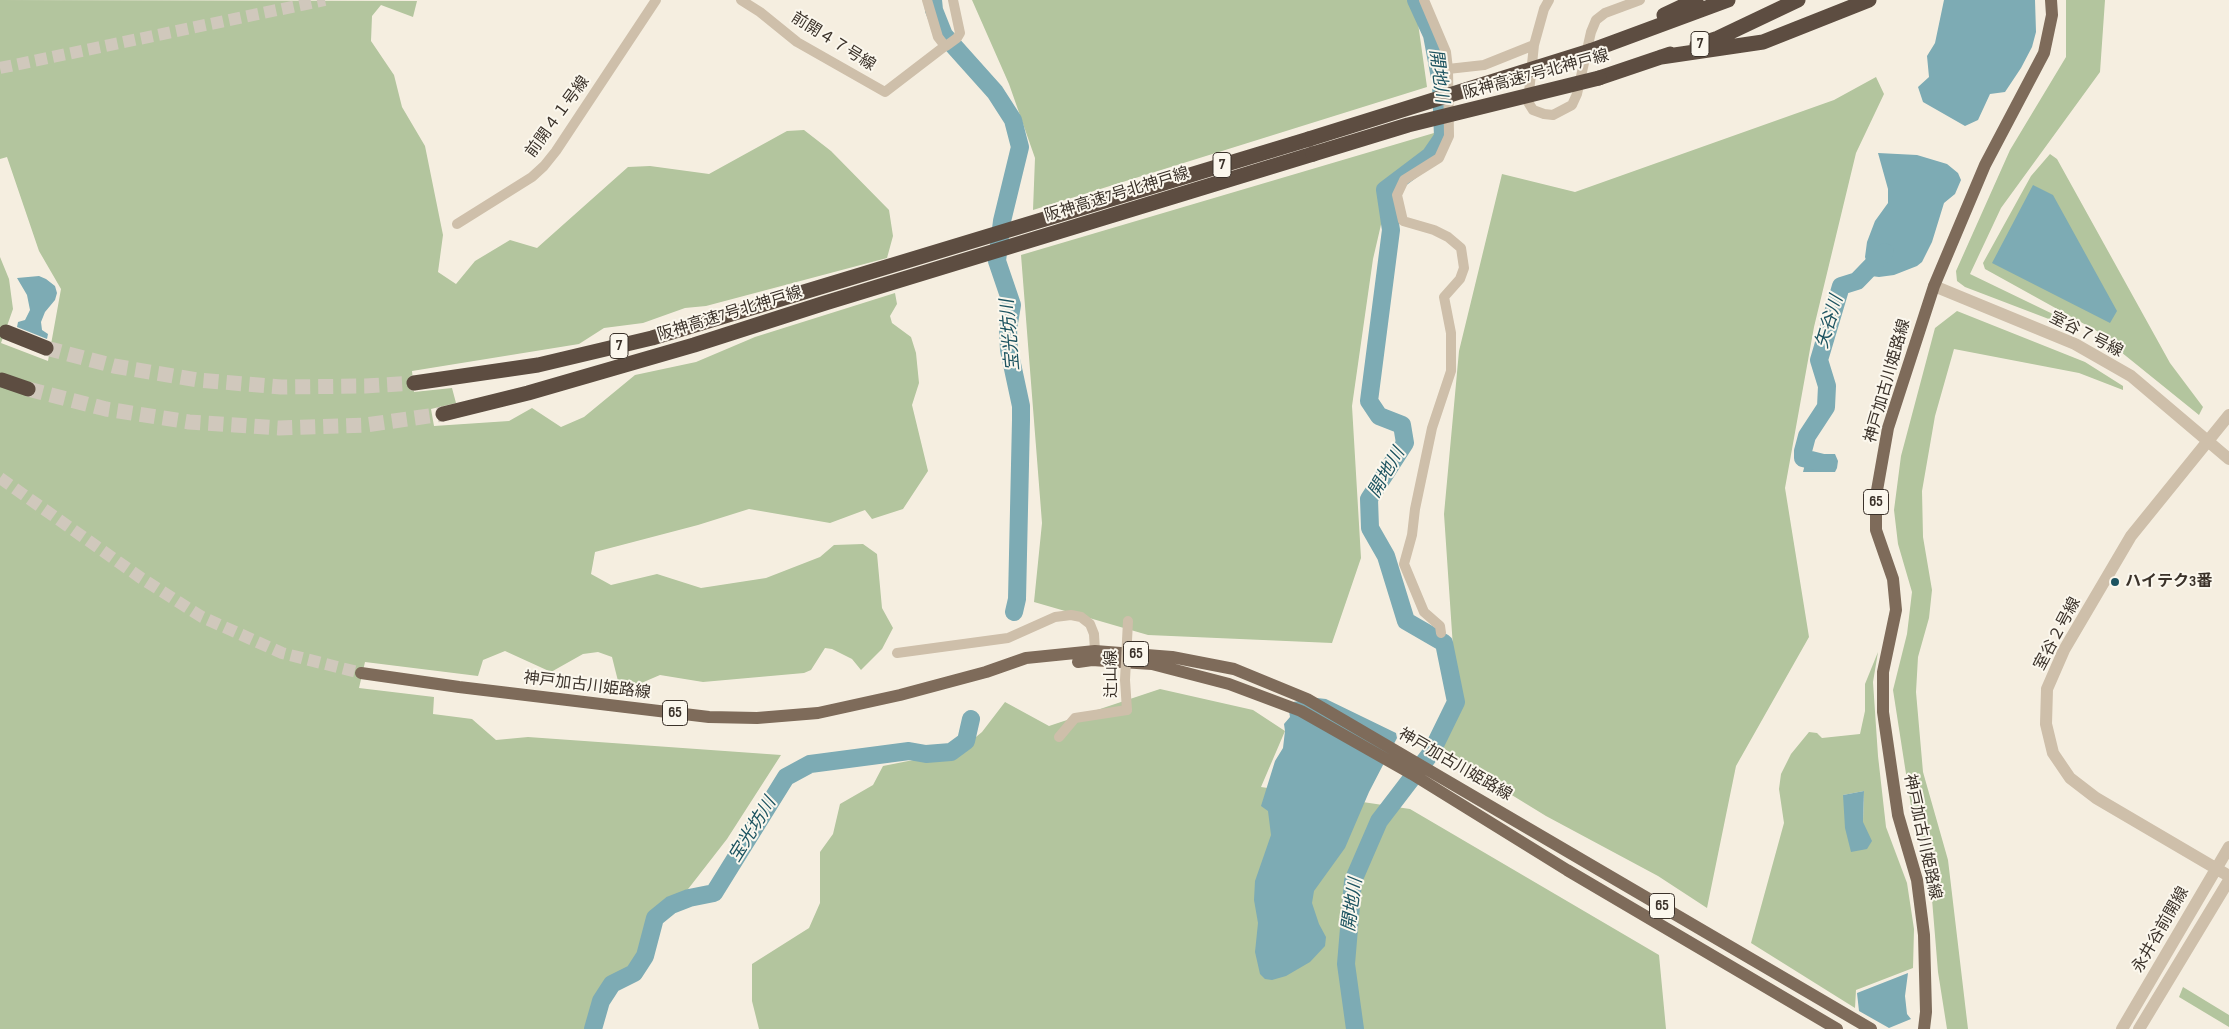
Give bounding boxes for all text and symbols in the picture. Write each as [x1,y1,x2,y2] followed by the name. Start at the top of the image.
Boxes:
[787,8,879,76] street label: 前開４７号線
[1691,32,1709,56] road number: 7
[1461,46,1611,104] street label: 阪神高速7号北神戸線
[1424,48,1452,104] water label: 開地川
[522,73,594,161] street label: 前開４１号線
[1213,152,1231,178] road number: 7
[1042,164,1192,226] street label: 阪神高速7号北神戸線
[655,283,805,345] street label: 阪神高速7号北神戸線
[1812,293,1848,351] water label: 矢谷川
[997,298,1025,372] water label: 宝光坊川
[2046,308,2126,362] street label: 室谷７号線
[1861,317,1915,445] street label: 神戸加古川姫路線
[610,334,628,358] road number: 7
[1364,444,1410,502] water label: 開地川
[1864,490,1888,514] road number: 65
[2125,572,2212,592] place label: ハイテク3番
[2109,576,2121,588] marker: ハイテク3番
[2031,594,2085,674] street label: 室谷２号線
[1124,642,1148,666] road number: 65
[1102,650,1122,698] street label: 辻山線
[522,669,652,703] street label: 神戸加古川姫路線
[662,700,688,726] road number: 65
[1395,725,1515,805] street label: 神戸加古川姫路線
[1899,772,1945,902] street label: 神戸加古川姫路線
[725,794,781,866] water label: 宝光坊川
[1339,877,1367,933] water label: 開地川
[2129,884,2193,976] street label: 永井谷前開線
[1650,894,1674,918] road number: 65

